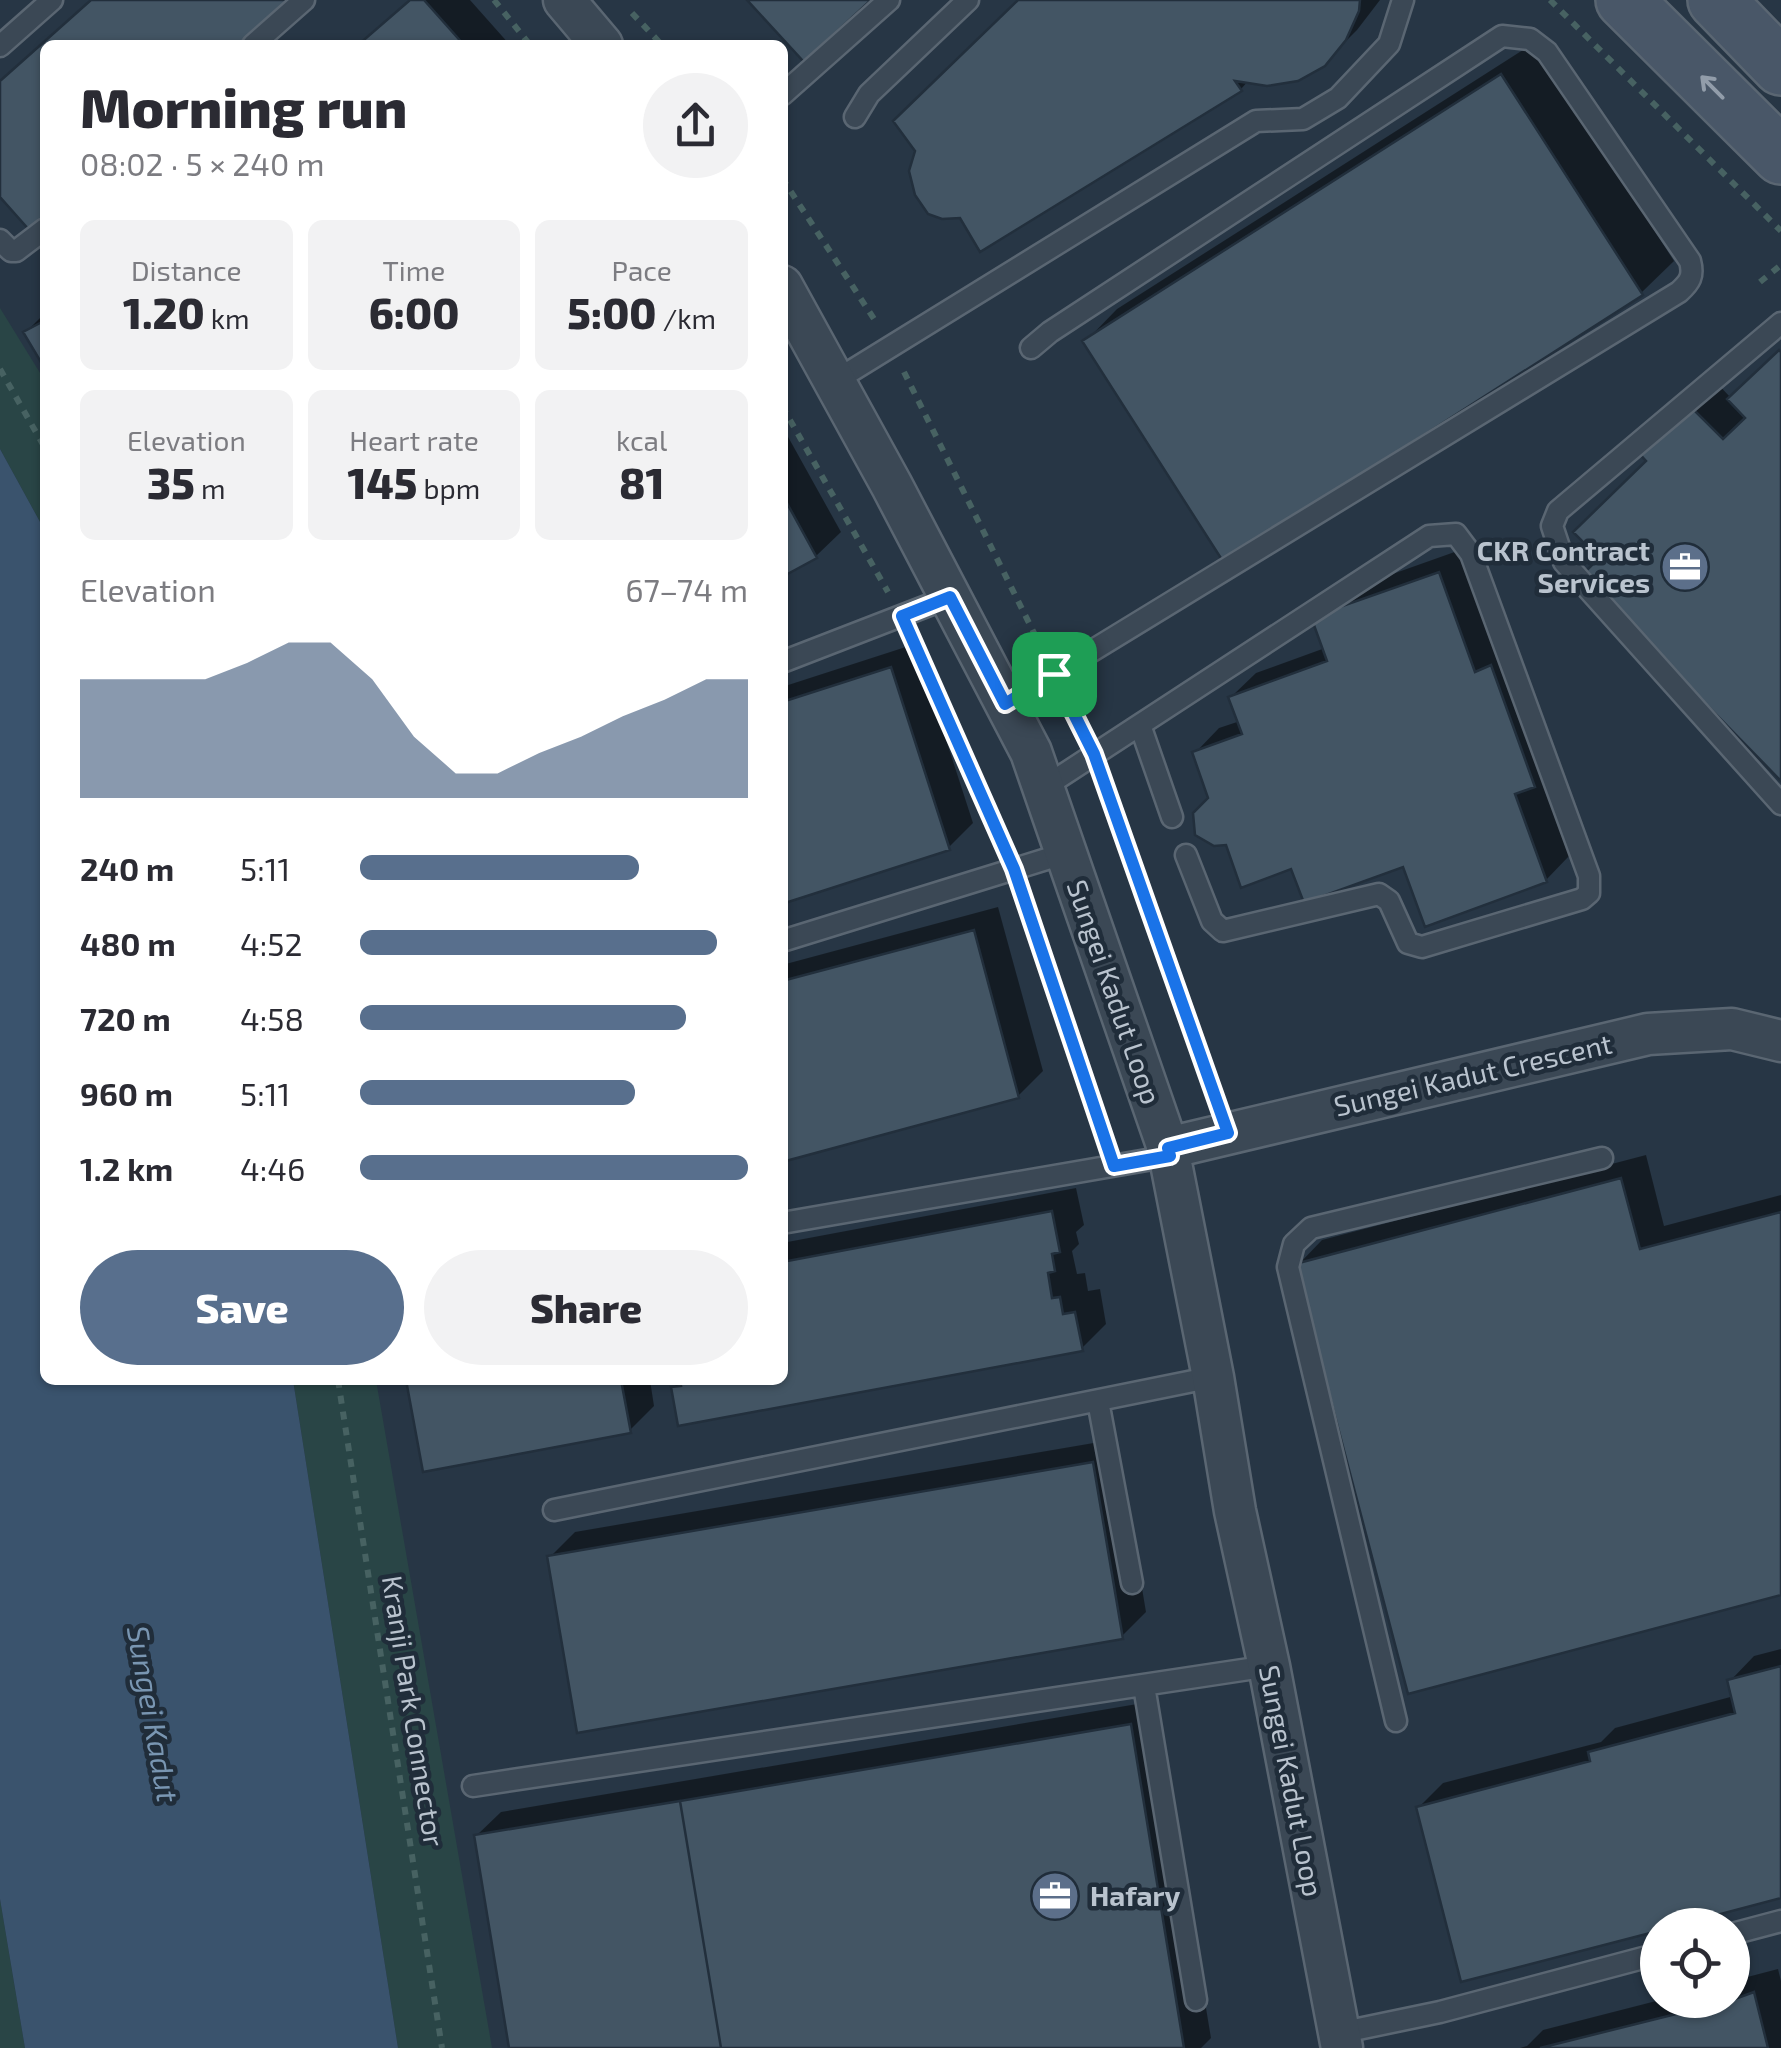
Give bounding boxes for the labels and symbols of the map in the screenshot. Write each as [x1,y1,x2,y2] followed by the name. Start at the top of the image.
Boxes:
[1700,75,1724,99] one-way arrow
[1477,533,1650,599] place label: CKR Contract Services
[1659,541,1711,593] office icon: CKR Contract Services
[1012,632,1097,717] pin
[1061,875,1169,1108] street label: Sungei Kadut Loop
[1331,1026,1615,1123] street label: Sungei Kadut Crescent
[376,1573,452,1849] street label: Kranji Park Connector
[121,1623,187,1805] water label: Sungei Kadut
[1253,1662,1331,1899] street label: Sungei Kadut Loop
[1029,1870,1081,1922] office icon: Hafary
[1090,1878,1180,1912] place label: Hafary

